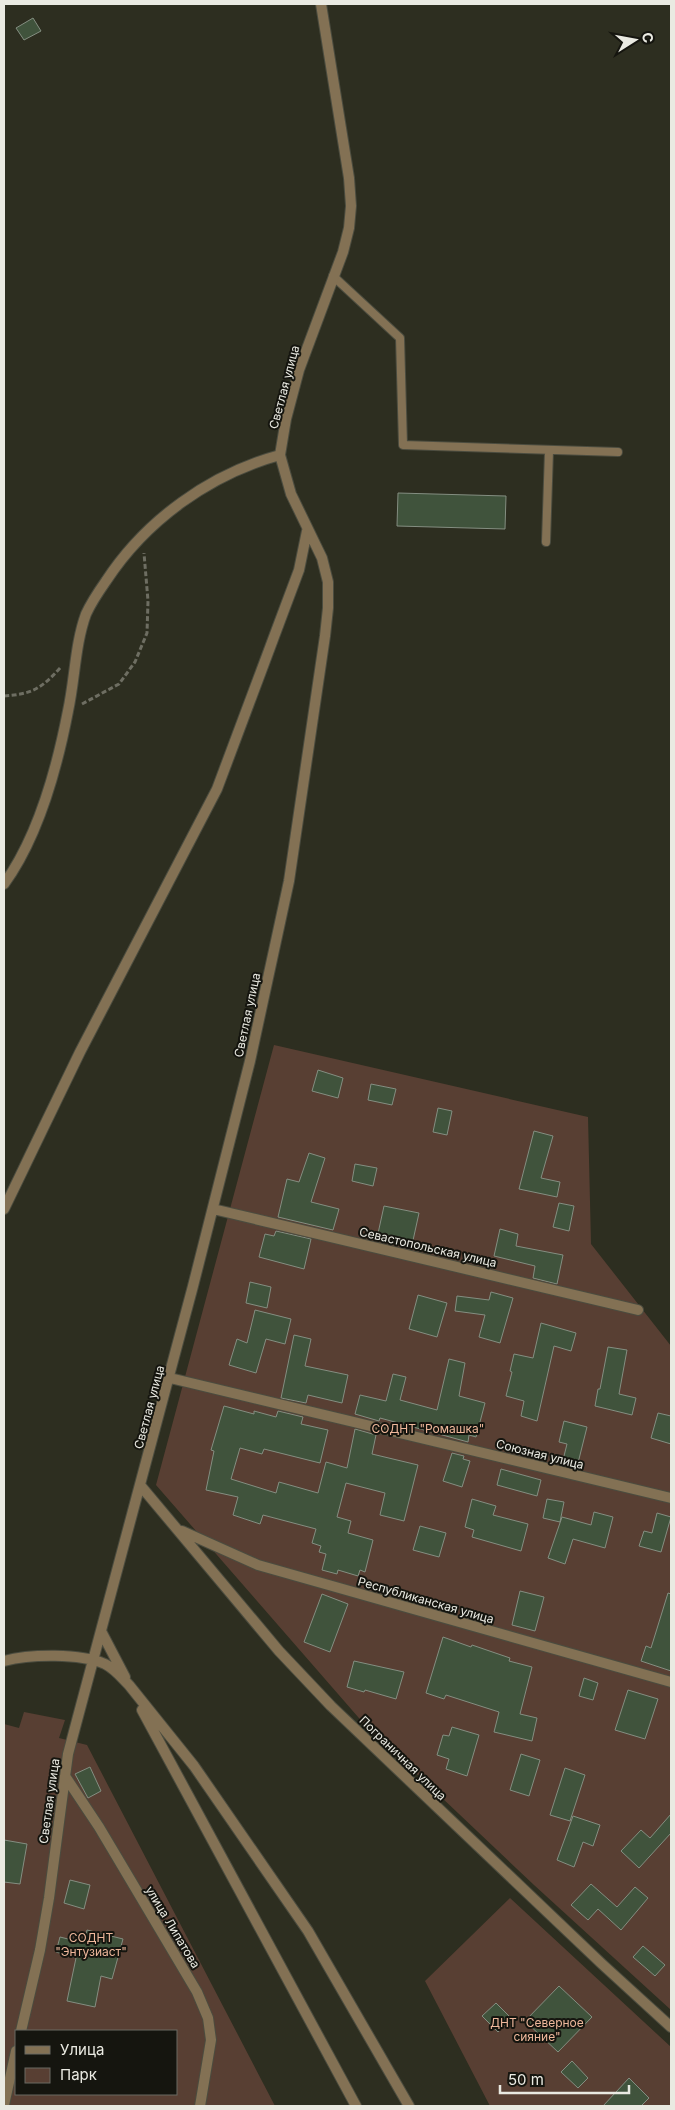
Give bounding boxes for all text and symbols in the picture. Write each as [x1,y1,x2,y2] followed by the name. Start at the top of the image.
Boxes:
[610,15,660,65] north arrow
[639,31,658,44] text: С
[266,344,302,430] street label: Светлая улица
[231,971,263,1059] street label: Светлая улица
[358,1224,498,1270] street label: Севастопольская улица
[131,1364,167,1450] street label: Светлая улица
[372,1421,484,1436] park label: СОДНТ "Ромашка"
[495,1436,585,1472] street label: Союзная улица
[356,1573,496,1627] street label: Республиканская улица
[356,1713,450,1803] street label: Пограничная улица
[36,1757,62,1845] street label: Светлая улица
[143,1883,203,1971] street label: улица Липатова
[55,1930,127,1959] park label: СОДНТ "Энтузиаст"
[490,2015,584,2044] park label: ДНТ "Северное сияние"
[15,2030,178,2095] legend
[60,2040,104,2059] text: Улица
[500,2062,629,2094] scale bar
[60,2065,97,2084] text: Парк
[508,2070,544,2089] text: 50 m

